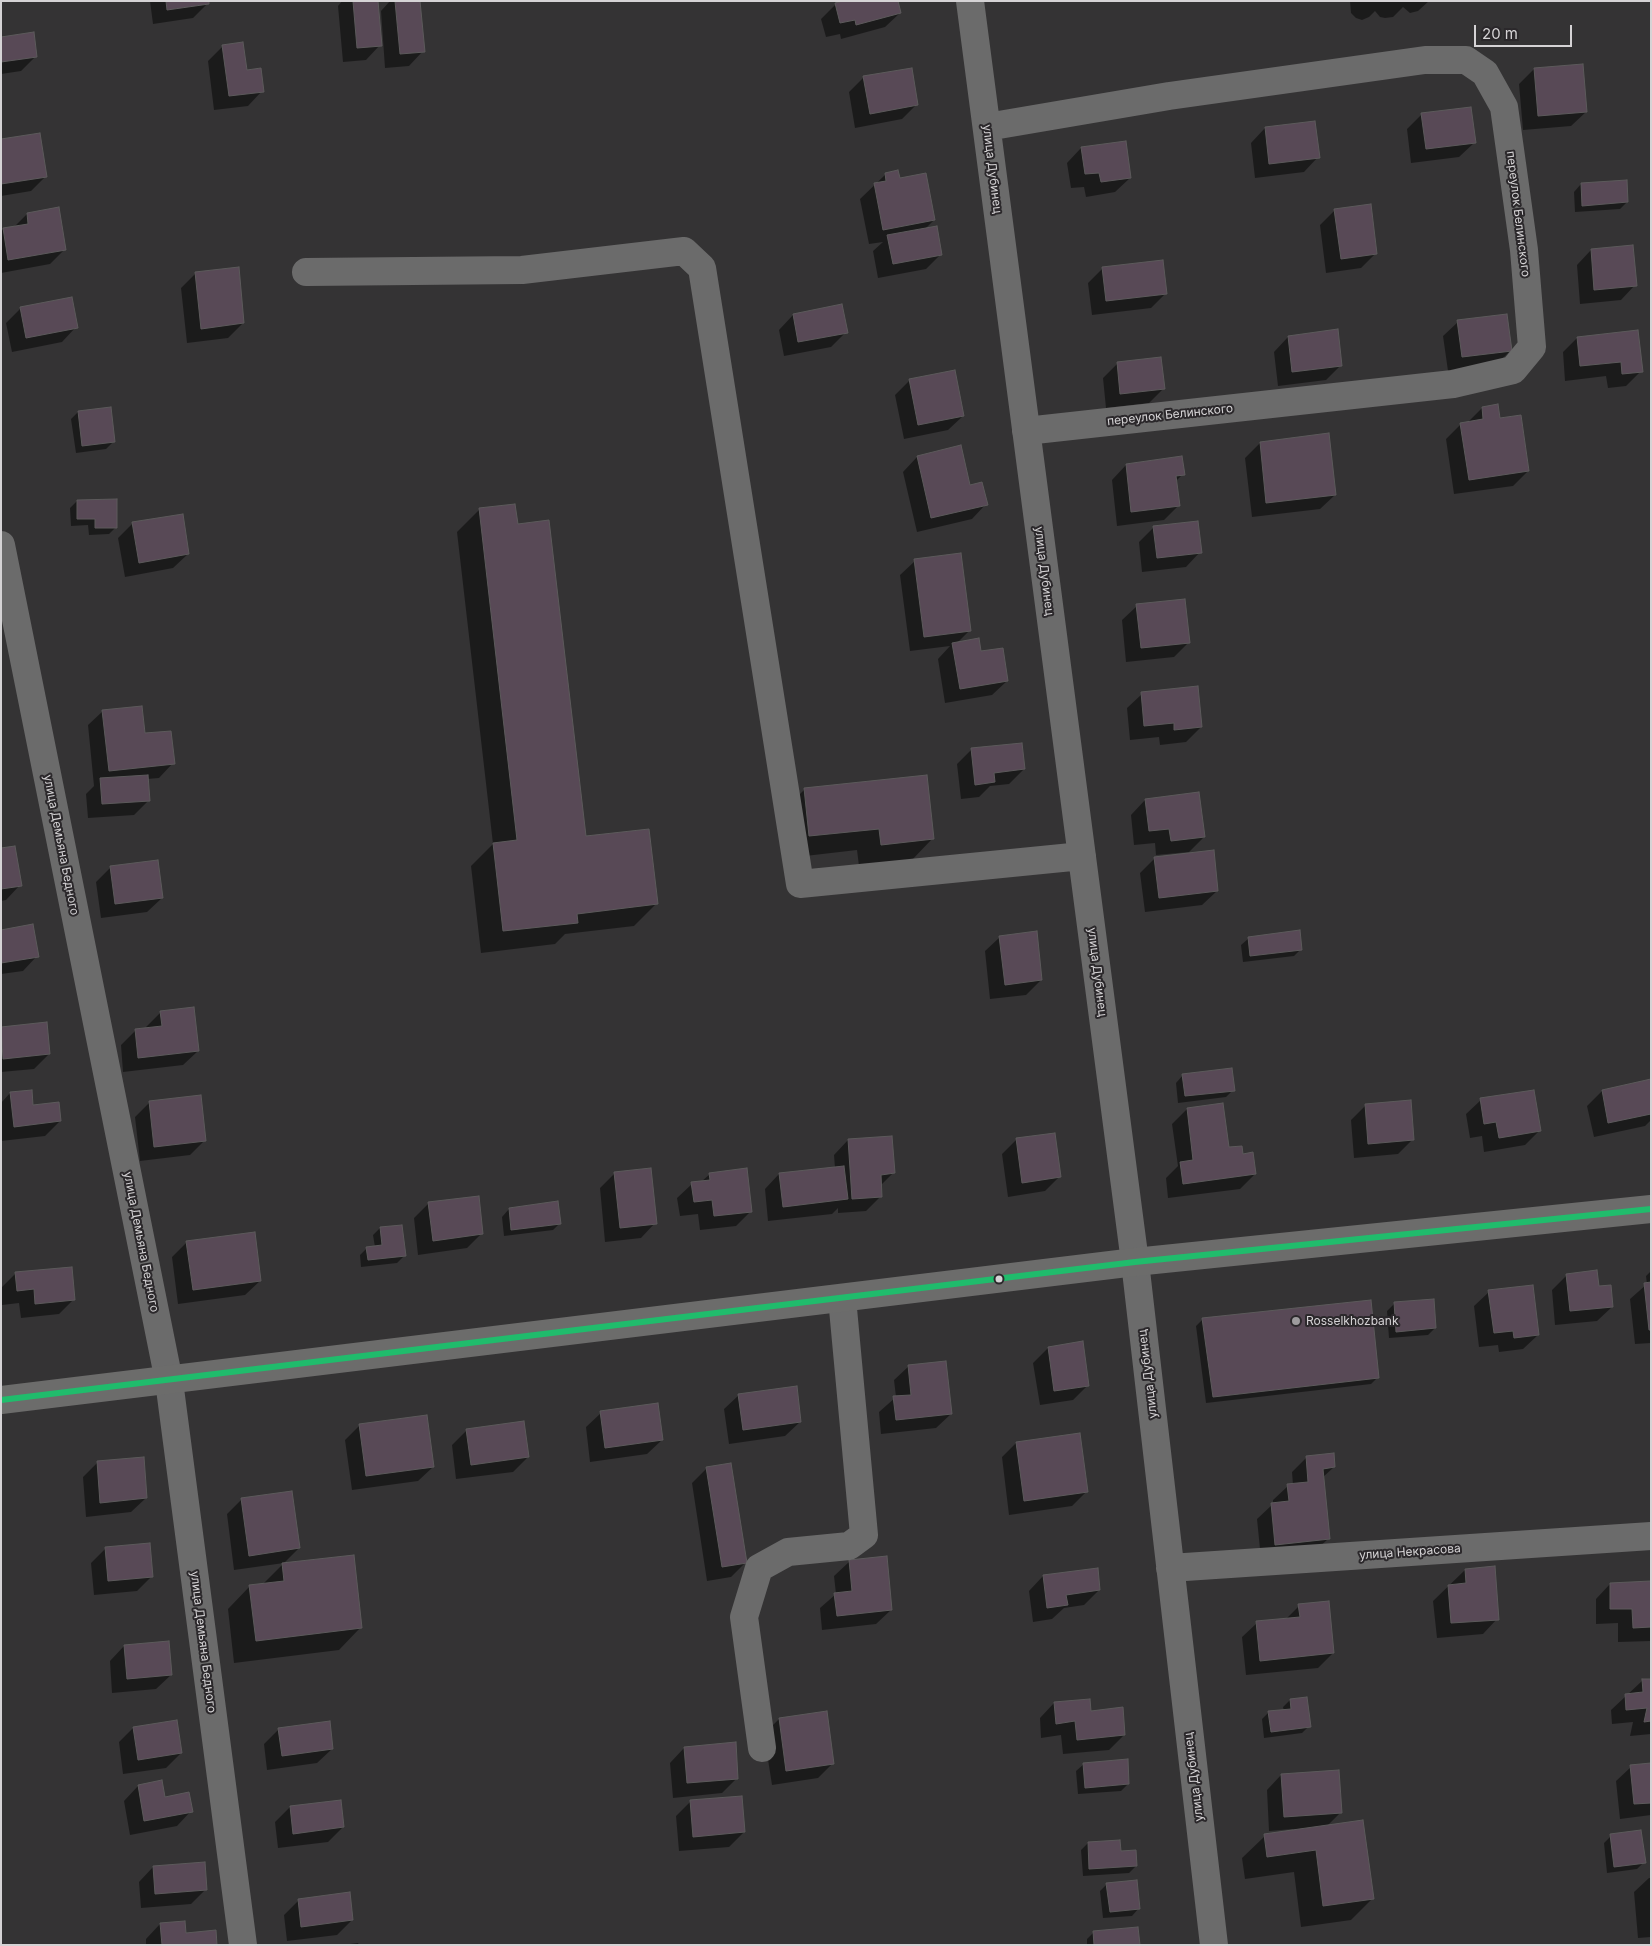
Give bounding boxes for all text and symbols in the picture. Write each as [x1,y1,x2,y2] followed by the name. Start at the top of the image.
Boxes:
[1477,15,1574,47] scale bar
[1482,24,1518,43] text: 20 m
[979,124,1005,214] street label: улица Дубинец
[1503,150,1533,278] street label: переулок Белинского
[1106,401,1234,429] street label: переулок Белинского
[1031,526,1057,616] street label: улица Дубинец
[40,773,82,917] street label: улица Демьяна Бедного
[1084,927,1110,1017] street label: улица Дубинец
[120,1170,162,1314] street label: улица Демьяна Бедного
[994,1274,1004,1284] unlabelled marker
[1306,1314,1399,1328] place label: Rosselkhozbank
[1290,1315,1302,1327] marker: Rosselkhozbank
[1135,1329,1161,1419] street label: улица Дубинец
[1359,1541,1461,1563] street label: улица Некрасова
[187,1570,219,1714] street label: улица Демьяна Бедного
[1181,1732,1207,1822] street label: улица Дубинец

